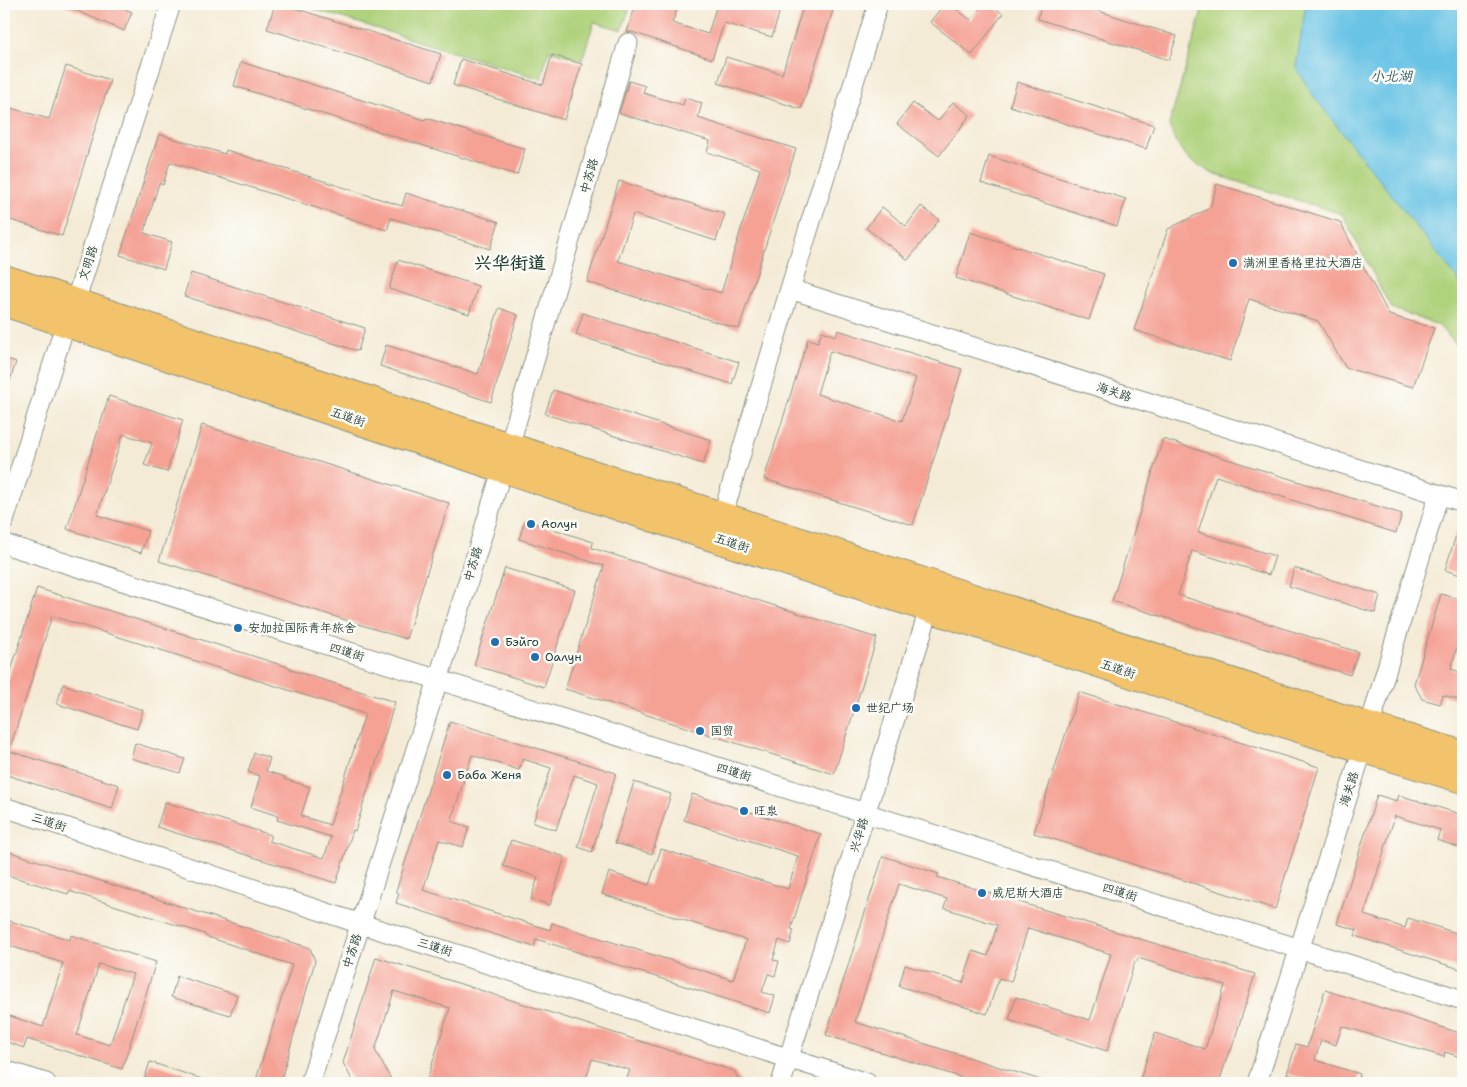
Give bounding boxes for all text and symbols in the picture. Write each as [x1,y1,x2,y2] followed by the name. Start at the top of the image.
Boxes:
[1370,67,1414,85] water label: 小北湖
[576,156,602,196] street label: 中苏路
[75,243,101,283] street label: 文明路
[474,251,546,275] district label: 兴华街道
[1243,255,1363,271] place label: 满洲里香格里拉大酒店
[1227,257,1239,269] marker: 满洲里香格里拉大酒店
[1094,379,1134,405] street label: 海关路
[328,404,368,430] street label: 五道街
[541,516,577,532] place label: Аолун
[525,518,537,530] marker: Аолун
[712,530,752,556] street label: 五道街
[460,544,486,584] street label: 中苏路
[248,620,356,636] place label: 安加拉国际青年旅舍
[232,622,244,634] marker: 安加拉国际青年旅舍
[505,634,539,650] place label: Бэйго
[489,636,501,648] marker: Бэйго
[327,639,367,665] street label: 四道街
[545,649,582,665] place label: Оалун
[529,651,541,663] marker: Оалун
[1098,656,1138,682] street label: 五道街
[866,700,914,716] place label: 世纪广场
[850,702,862,714] marker: 世纪广场
[710,723,734,739] place label: 国贸
[694,725,706,737] marker: 国贸
[714,759,754,785] street label: 四道街
[457,767,522,783] place label: Баба Женя
[441,769,453,781] marker: Баба Женя
[1336,769,1362,809] street label: 海关路
[754,803,778,819] place label: 旺泉
[738,805,750,817] marker: 旺泉
[29,809,69,835] street label: 三道街
[846,815,872,855] street label: 兴华路
[1100,879,1140,905] street label: 四道街
[992,885,1064,901] place label: 威尼斯大酒店
[976,887,988,899] marker: 威尼斯大酒店
[339,931,365,971] street label: 中苏路
[415,934,455,960] street label: 三道街

